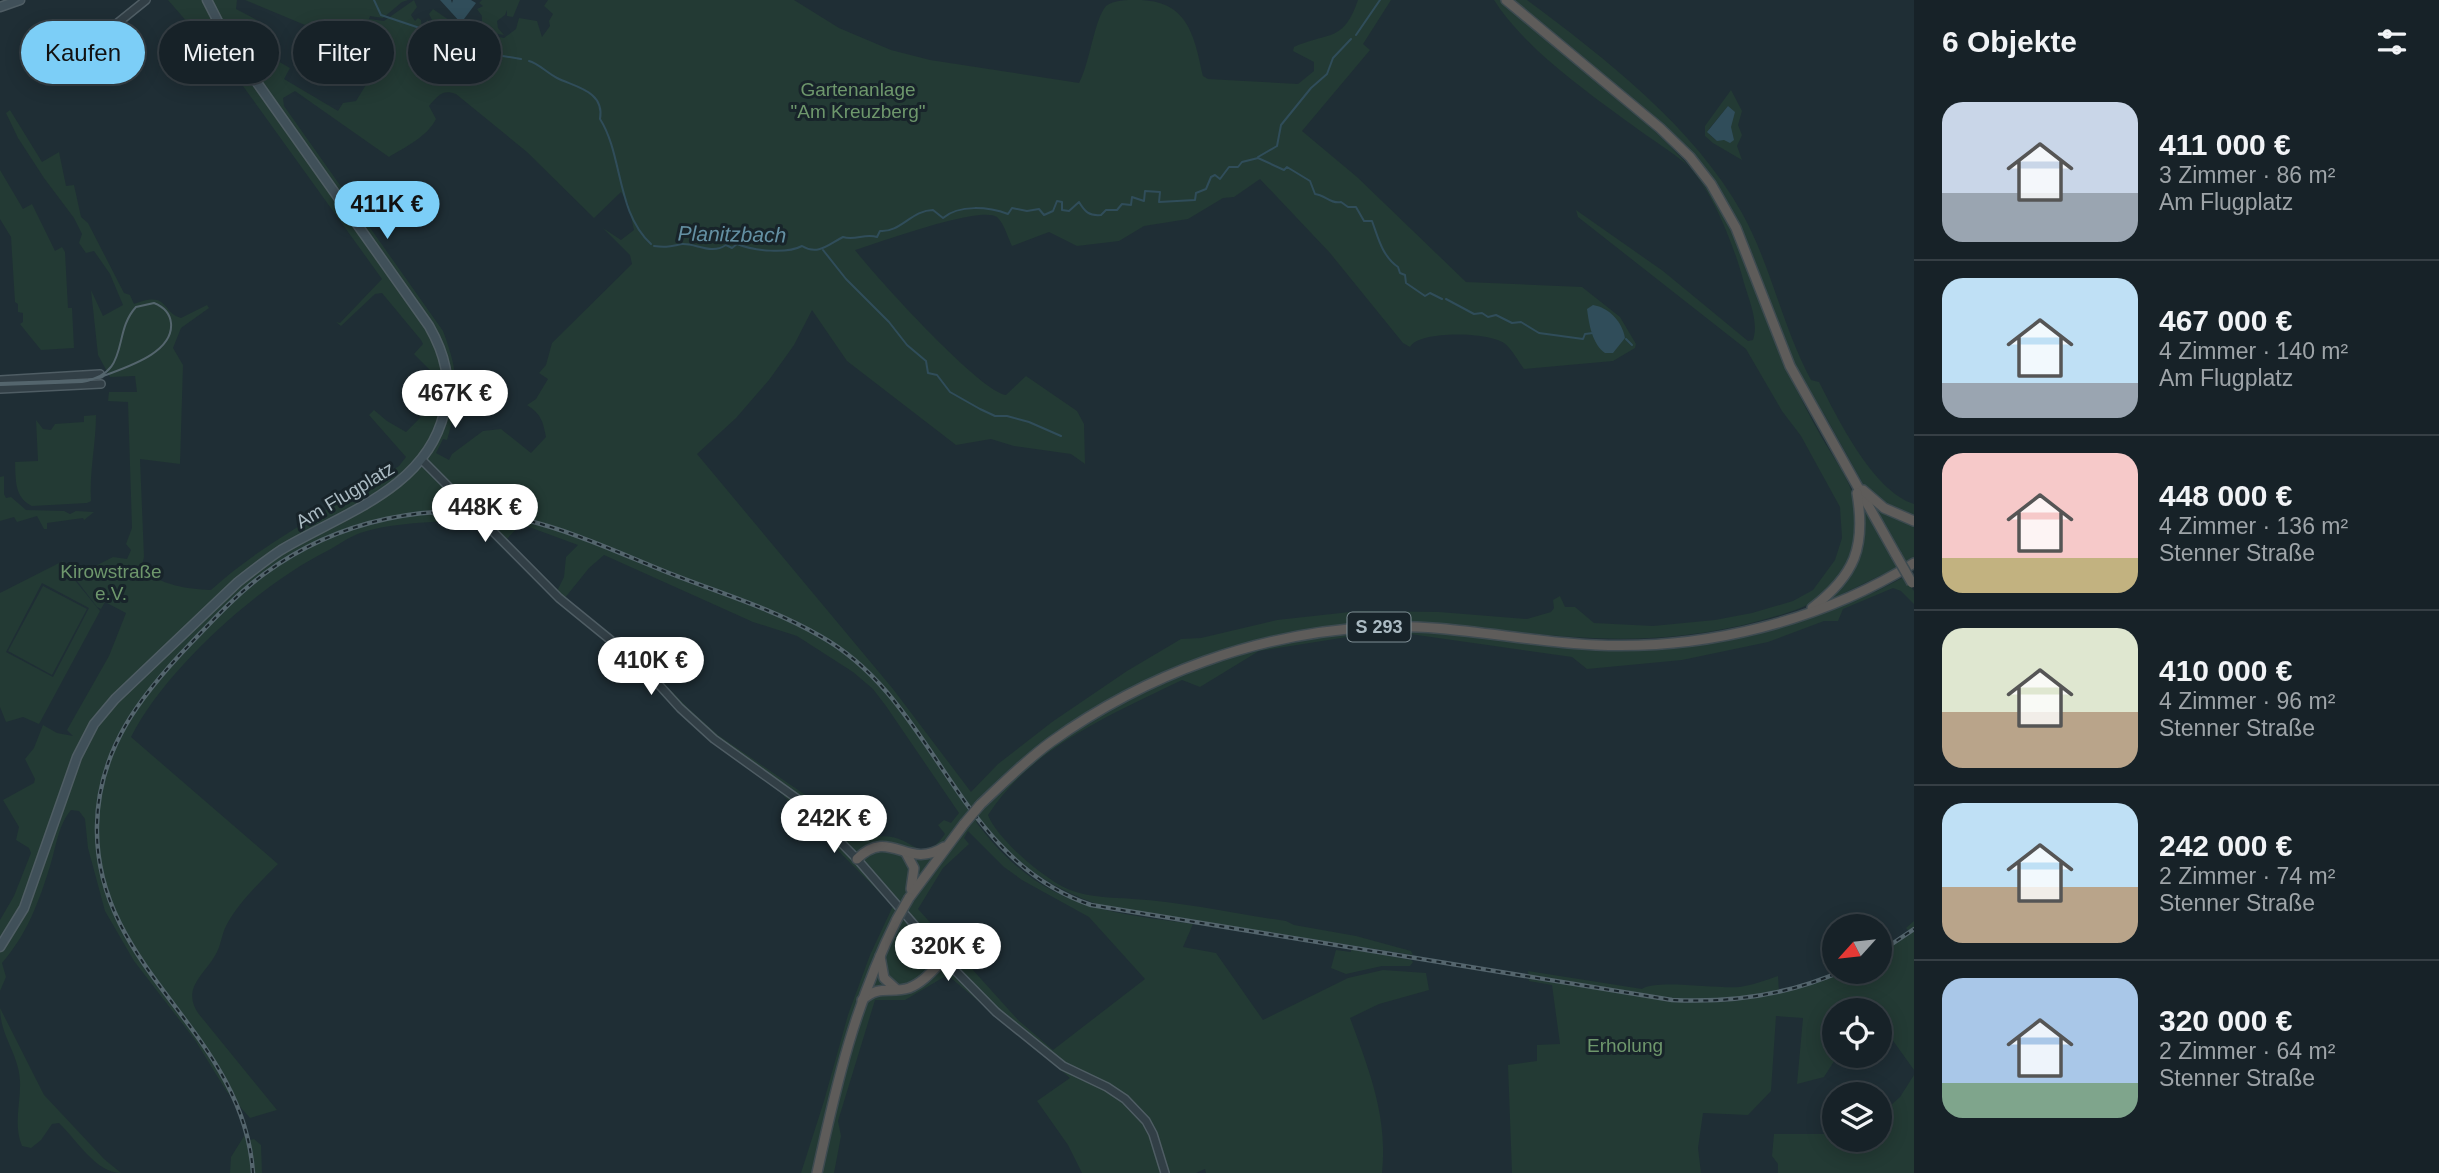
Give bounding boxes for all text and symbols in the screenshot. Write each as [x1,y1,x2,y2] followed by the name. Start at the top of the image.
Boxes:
[21,21,145,84] chip: Kaufen
[159,21,279,84] chip: Mieten
[293,21,394,84] chip: Filter
[408,21,501,84] chip: Neu
[2373,23,2411,61] icon: filters
[1942,25,2077,58] text: 6 Objekte
[791,79,925,122] park label: Gartenanlage "Am Kreuzberg"
[2159,128,2291,161] text: 411 000 €
[1998,130,2082,214] icon: home
[2159,162,2335,188] text: 3 Zimmer · 86 m²
[330,182,444,241] pin: 411K €
[2159,189,2293,215] text: Am Flugplatz
[351,191,423,217] text: 411K €
[678,222,786,246] water label: Planitzbach
[2159,304,2292,337] text: 467 000 €
[1998,306,2082,390] icon: home
[2159,338,2348,364] text: 4 Zimmer · 140 m²
[2159,365,2293,391] text: Am Flugplatz
[398,370,512,430] pin: 467K €
[418,380,492,406] text: 467K €
[292,457,398,533] street label: Am Flugplatz
[2159,479,2292,512] text: 448 000 €
[1998,481,2082,565] icon: home
[428,484,542,544] pin: 448K €
[448,494,522,520] text: 448K €
[2159,513,2348,539] text: 4 Zimmer · 136 m²
[2159,540,2315,566] text: Stenner Straße
[60,561,162,604] park label: Kirowstraße e.V.
[1348,612,1410,642] road number: S 293
[594,638,708,697] pin: 410K €
[614,647,688,673] text: 410K €
[2159,654,2292,687] text: 410 000 €
[1998,656,2082,740] icon: home
[2159,688,2335,714] text: 4 Zimmer · 96 m²
[2159,715,2315,741] text: Stenner Straße
[777,796,891,855] pin: 242K €
[797,805,871,831] text: 242K €
[2159,829,2292,862] text: 242 000 €
[1998,831,2082,915] icon: home
[2159,863,2335,889] text: 2 Zimmer · 74 m²
[2159,890,2315,916] text: Stenner Straße
[1822,914,1892,984] north arrow
[1822,914,1892,1152] map controls
[891,923,1005,983] pin: 320K €
[911,933,985,959] text: 320K €
[1822,998,1892,1068] button: locate
[2159,1004,2292,1037] text: 320 000 €
[1998,1006,2082,1090] icon: home
[1587,1035,1663,1056] park label: Erholung
[2159,1038,2335,1064] text: 2 Zimmer · 64 m²
[2159,1065,2315,1091] text: Stenner Straße
[1822,1082,1892,1152] button: layers

